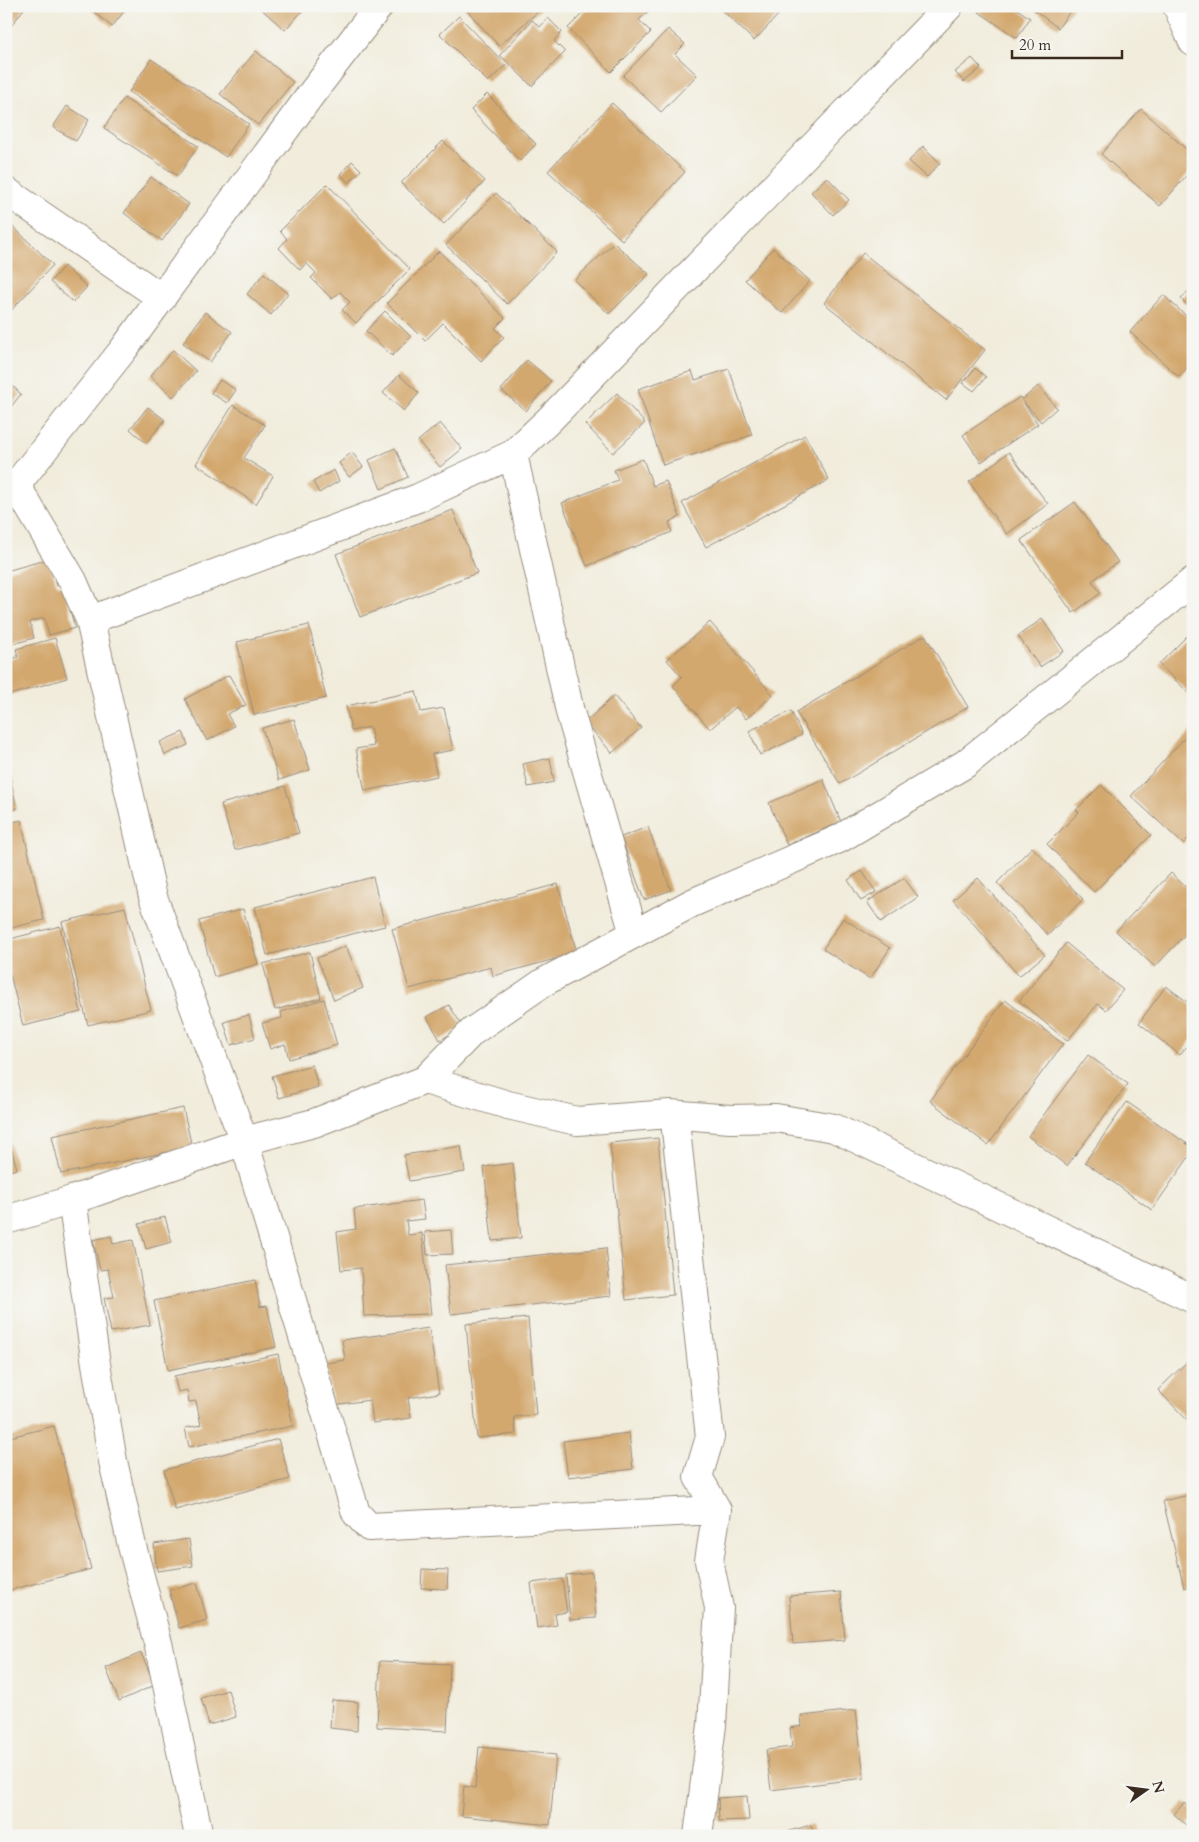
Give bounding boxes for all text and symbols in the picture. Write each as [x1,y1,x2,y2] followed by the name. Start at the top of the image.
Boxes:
[1012,28,1122,60] scale bar
[1019,35,1051,55] text: 20 m
[1122,1764,1172,1814] north arrow
[1147,1779,1169,1795] text: N

